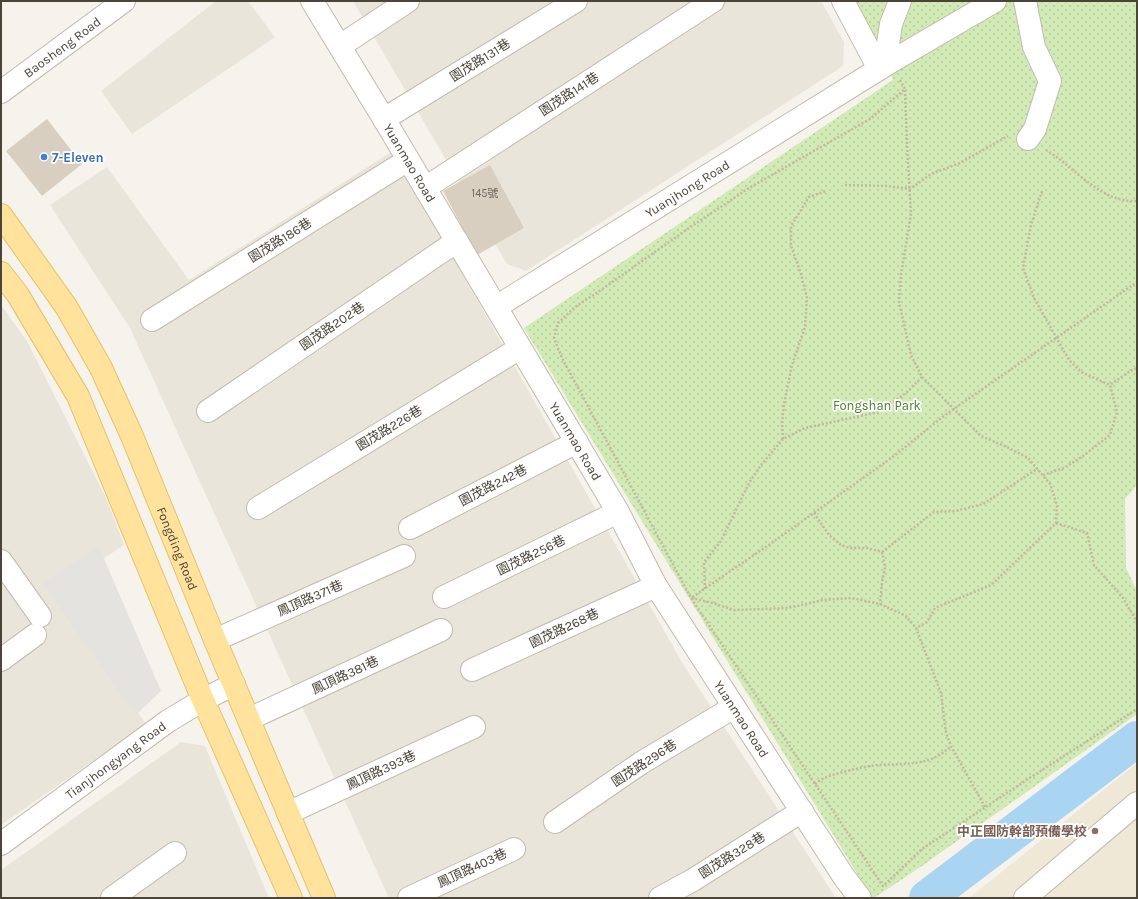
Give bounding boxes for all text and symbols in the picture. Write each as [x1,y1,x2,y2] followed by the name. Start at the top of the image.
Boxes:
[21,13,104,80] street label: Baosheng Road
[447,36,513,84] street label: 園茂路131巷
[536,69,602,119] street label: 園茂路141巷
[381,121,439,205] street label: Yuanmao Road
[52,150,104,165] place label: 7-Eleven
[39,152,49,162] marker: 7-Eleven
[642,156,732,220] street label: Yuanjhong Road
[472,187,499,200] house number: 145號
[246,215,314,265] street label: 園茂路186巷
[297,299,367,353] street label: 園茂路202巷
[833,398,921,413] park label: Fongshan Park
[547,399,605,483] street label: Yuanmao Road
[353,402,425,454] street label: 園茂路226巷
[456,461,530,509] street label: 園茂路242巷
[154,504,201,592] street label: Fongding Road
[494,532,568,578] street label: 園茂路256巷
[275,577,345,619] street label: 鳳頂路371巷
[527,605,601,651] street label: 園茂路268巷
[309,653,381,697] street label: 鳳頂路381巷
[711,678,772,760] street label: Yuanmao Road
[62,718,169,802] street label: Tianjhongyang Road
[609,736,679,790] street label: 園茂路296巷
[344,747,418,793] street label: 鳳頂路393巷
[957,824,1087,839] place label: 中正國防幹部預備學校
[1090,826,1100,836] marker: 中正國防幹部預備學校
[696,829,768,881] street label: 園茂路328巷
[435,845,509,891] street label: 鳳頂路403巷

